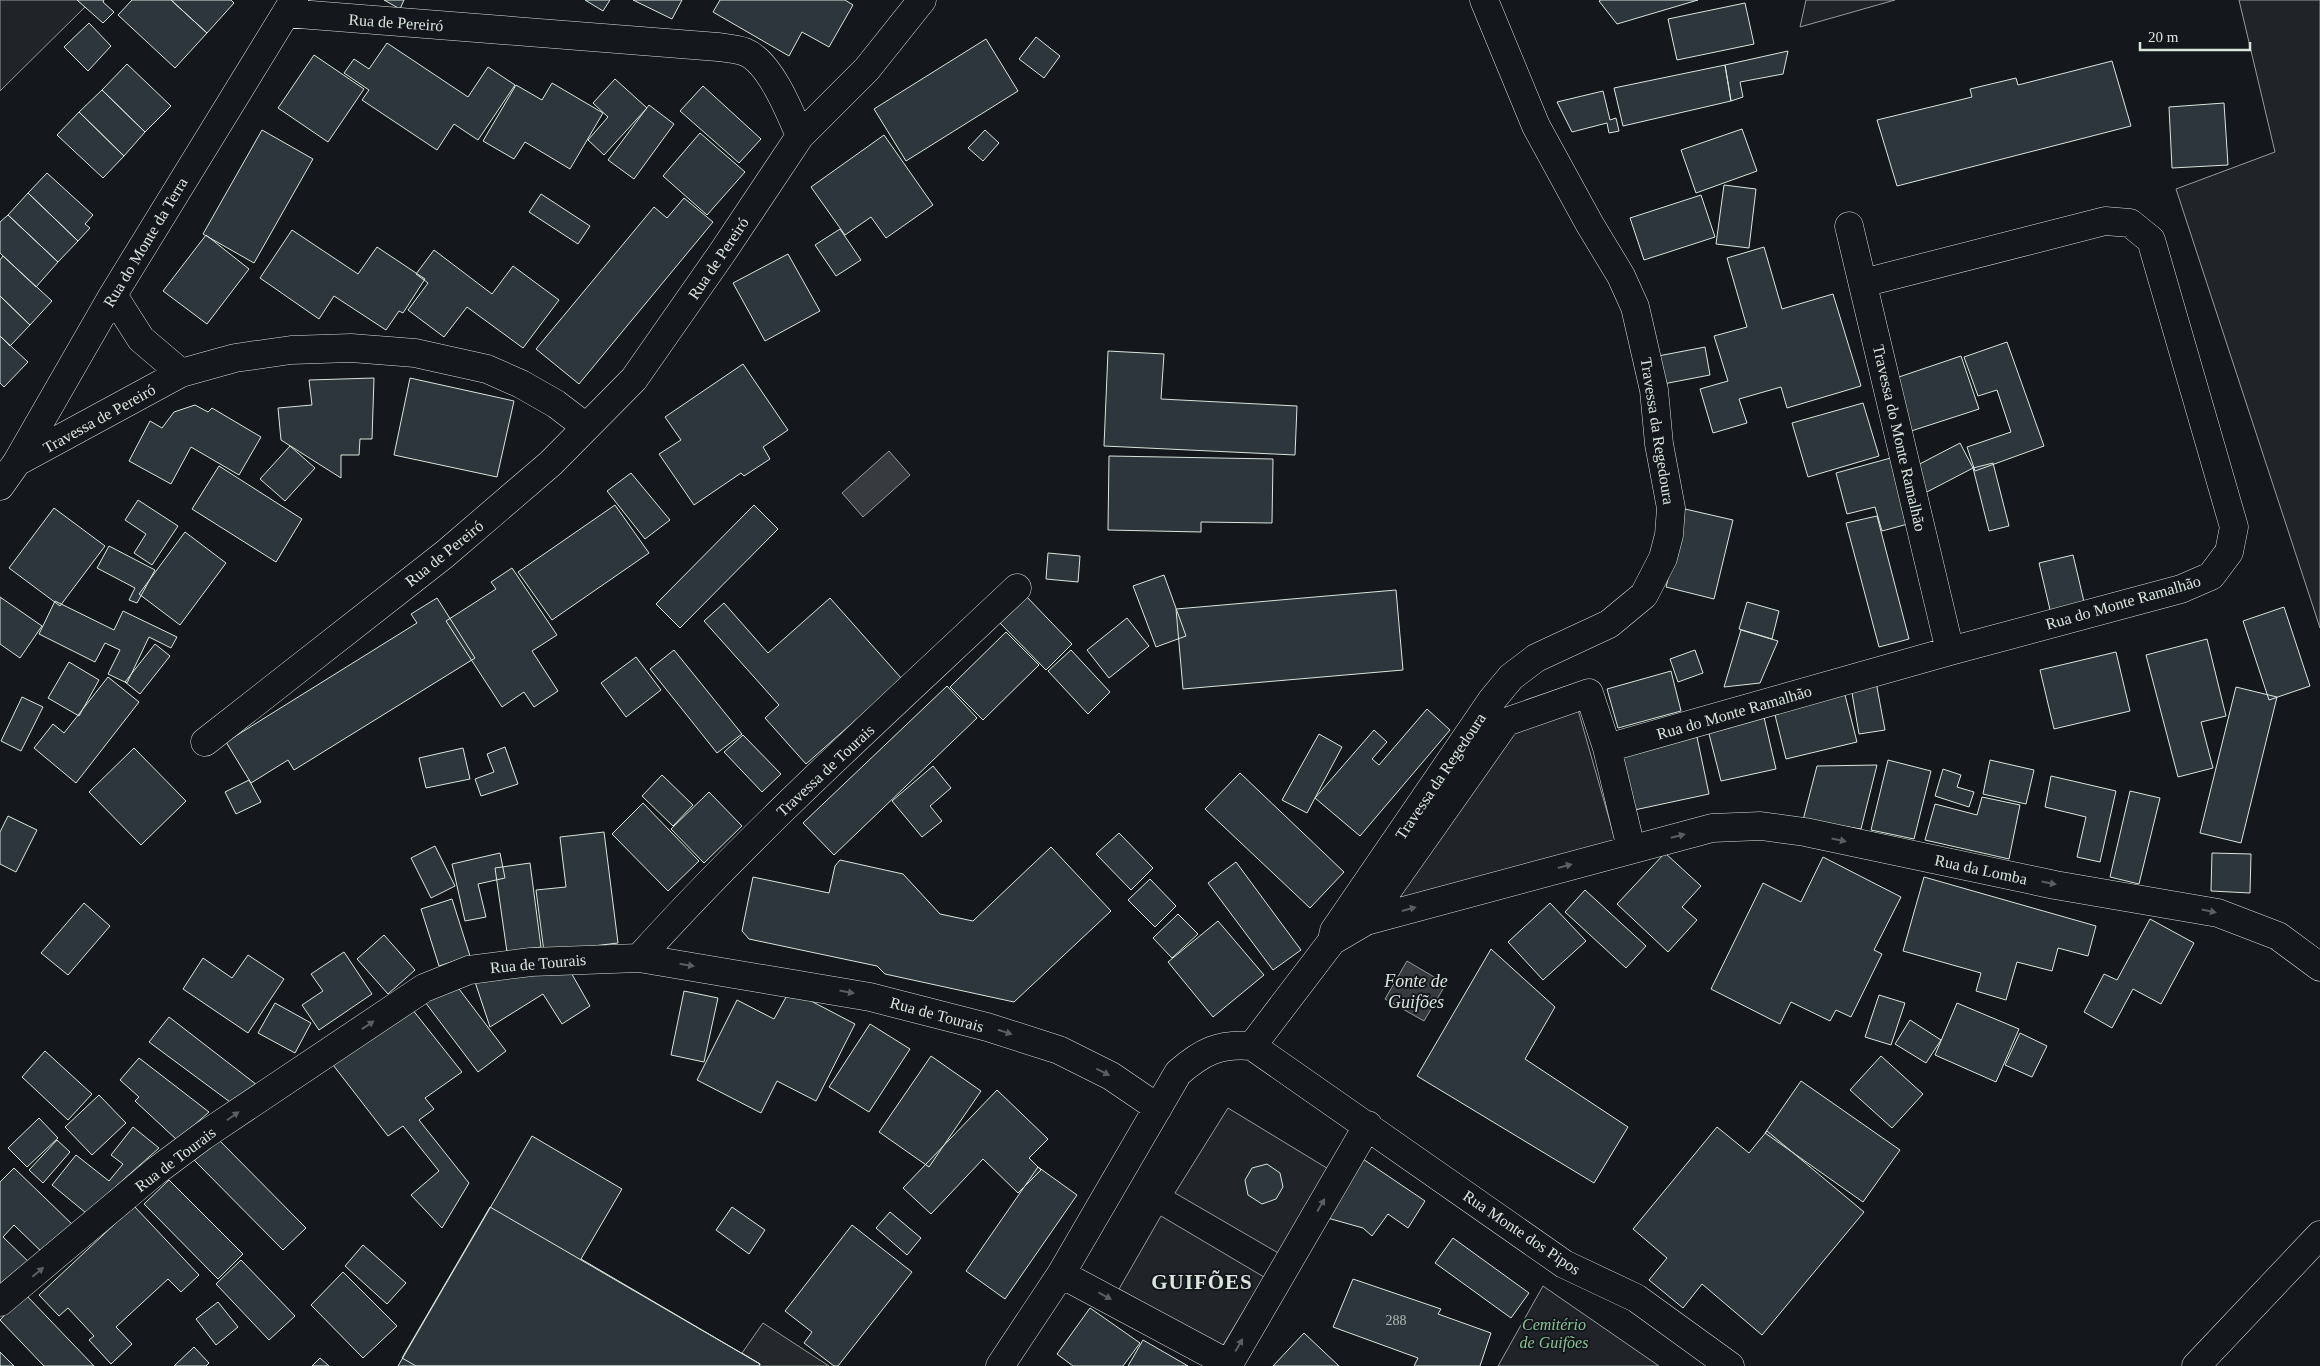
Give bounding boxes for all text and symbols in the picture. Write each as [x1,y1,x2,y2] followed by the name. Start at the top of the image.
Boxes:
[348,11,444,34] street label: Rua de Pereiró
[2140,20,2250,52] scale bar
[2148,29,2179,45] text: 20 m
[100,175,191,310] street label: Rua do Monte da Terra
[685,214,752,302] street label: Rua de Pereiró
[1870,343,1929,533] street label: Travessa do Monte Ramalhão
[1636,356,1678,506] street label: Travessa da Regedoura
[40,381,158,456] street label: Travessa de Pereiró
[402,517,487,590] street label: Rua de Pereiró
[2044,572,2203,633] street label: Rua do Monte Ramalhão
[1655,682,1814,743] street label: Rua do Monte Ramalhão
[1392,710,1490,843] street label: Travessa da Regedoura
[773,721,878,820] street label: Travessa de Tourais
[1671,832,1686,840] one-way arrow
[1831,836,1847,844] one-way arrow
[1933,851,2029,888] street label: Rua da Lomba
[1558,862,1573,870] one-way arrow
[2041,879,2057,887] one-way arrow
[1401,905,1416,913] one-way arrow
[2202,908,2218,916] one-way arrow
[489,951,587,976] street label: Rua de Tourais
[679,961,695,969] one-way arrow
[1383,971,1448,1012] water label: Fonte de Guifões
[840,989,856,997] one-way arrow
[888,994,986,1035] street label: Rua de Tourais
[361,1020,375,1030] one-way arrow
[997,1029,1012,1037] one-way arrow
[1096,1068,1110,1076] one-way arrow
[226,1111,240,1121] one-way arrow
[132,1124,219,1195] street label: Rua de Tourais
[1459,1187,1583,1279] street label: Rua Monte dos Pipos
[1317,1198,1326,1212] one-way arrow
[31,1266,44,1277] one-way arrow
[1151,1270,1253,1294] district label: GUIFÕES
[1097,1292,1112,1300] one-way arrow
[1386,1313,1407,1328] house number: 288
[1520,1316,1588,1352] park label: Cemitério de Guifões
[1235,1339,1244,1352] one-way arrow

